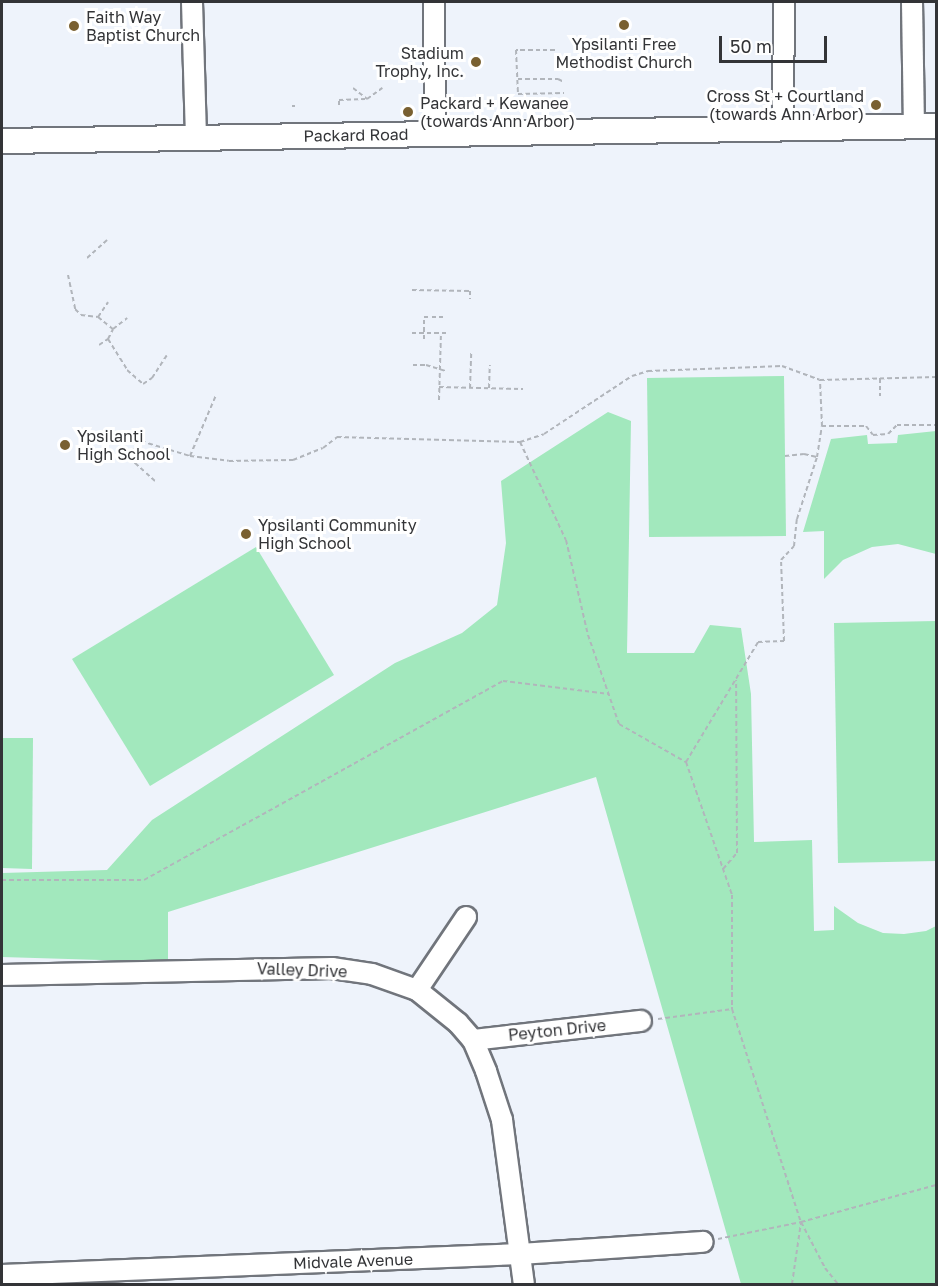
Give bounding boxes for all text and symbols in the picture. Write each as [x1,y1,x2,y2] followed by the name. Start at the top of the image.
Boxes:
[86,7,200,45] place label: Faith Way Baptist Church
[617,18,631,32] marker: Ypsilanti Free Methodist Church
[67,19,81,33] marker: Faith Way Baptist Church
[722,24,830,62] scale bar
[556,34,692,72] place label: Ypsilanti Free Methodist Church
[730,35,772,57] text: 50 m
[376,43,464,81] place label: Stadium Trophy, Inc.
[469,55,483,69] marker: Stadium Trophy, Inc.
[706,86,864,124] place label: Cross St + Courtland (towards Ann Arbor)
[420,93,575,131] place label: Packard + Kewanee (towards Ann Arbor)
[869,98,883,112] marker: Cross St + Courtland (towards Ann Arbor)
[401,105,415,119] marker: Packard + Kewanee (towards Ann Arbor)
[303,124,409,146] street label: Packard Road
[77,426,170,464] place label: Ypsilanti High School
[58,438,72,452] marker: Ypsilanti High School
[258,515,417,553] place label: Ypsilanti Community High School
[239,527,253,541] marker: Ypsilanti Community High School
[256,959,348,981] street label: Valley Drive
[507,1015,607,1045] street label: Peyton Drive
[293,1249,413,1273] street label: Midvale Avenue

